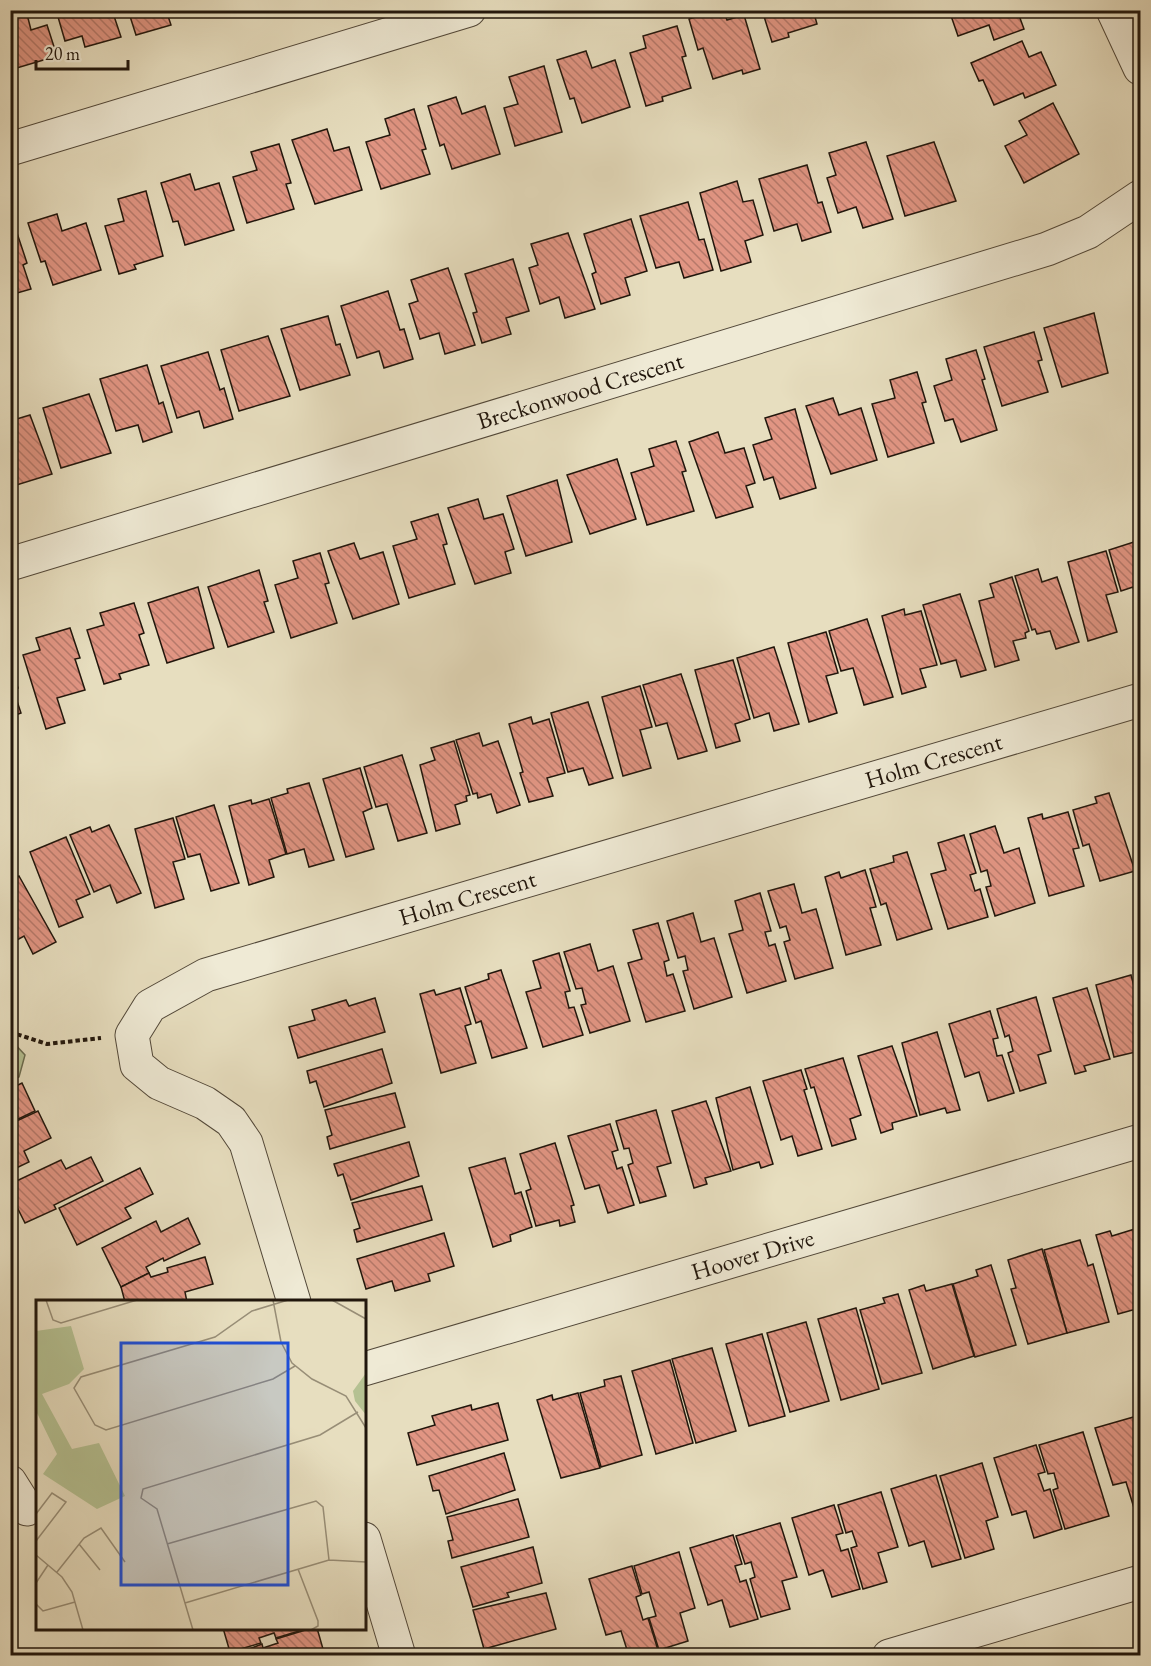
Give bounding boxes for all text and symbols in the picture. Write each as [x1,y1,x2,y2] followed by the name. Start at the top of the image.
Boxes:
[36,33,128,71] scale bar
[45,42,80,65] text: 20 m
[473,344,687,436] street label: Breckonwood Crescent
[861,725,1006,795] street label: Holm Crescent
[395,863,540,932] street label: Holm Crescent
[687,1222,817,1287] street label: Hoover Drive
[36,1300,366,1630] inset map

